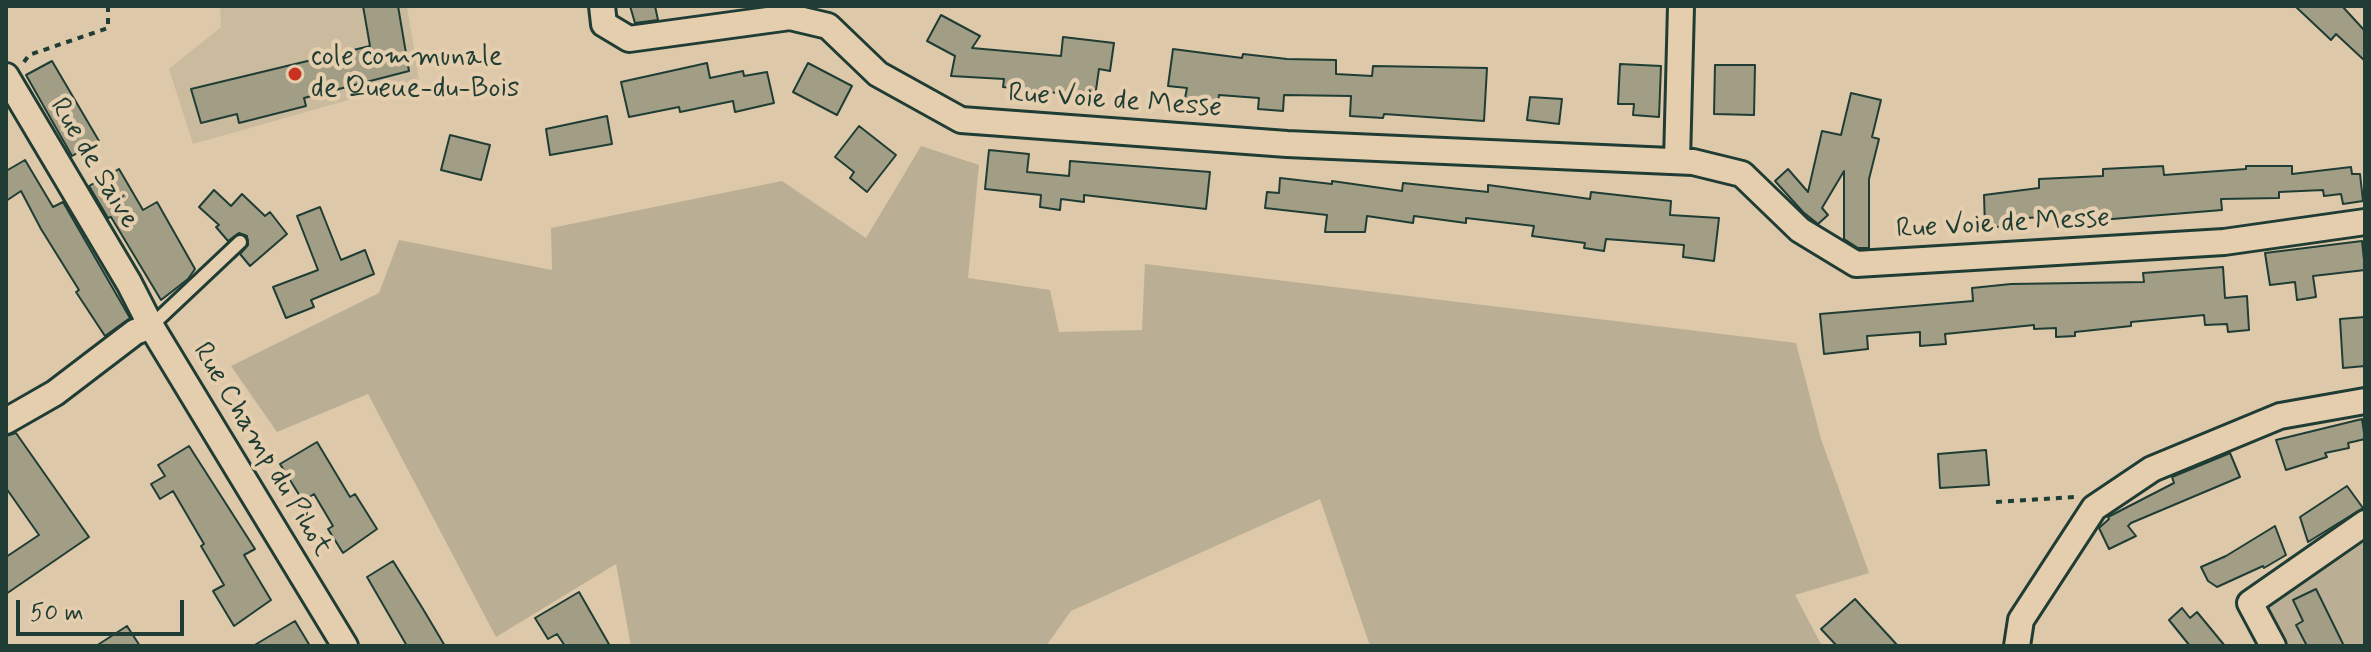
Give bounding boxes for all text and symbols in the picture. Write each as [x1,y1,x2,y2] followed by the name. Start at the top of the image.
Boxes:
[311,41,520,107] place label: cole communale de Queue-du-Bois
[286,65,304,83] marker: cole communale de Queue-du-Bois
[1007,78,1223,126] street label: Rue Voie de Messe
[41,93,145,235] street label: Rue de Saive
[1895,203,2111,247] street label: Rue Voie de Messe
[184,337,338,563] street label: Rue Champ du Pihot
[20,584,188,634] scale bar
[30,598,84,629] text: 50 m

